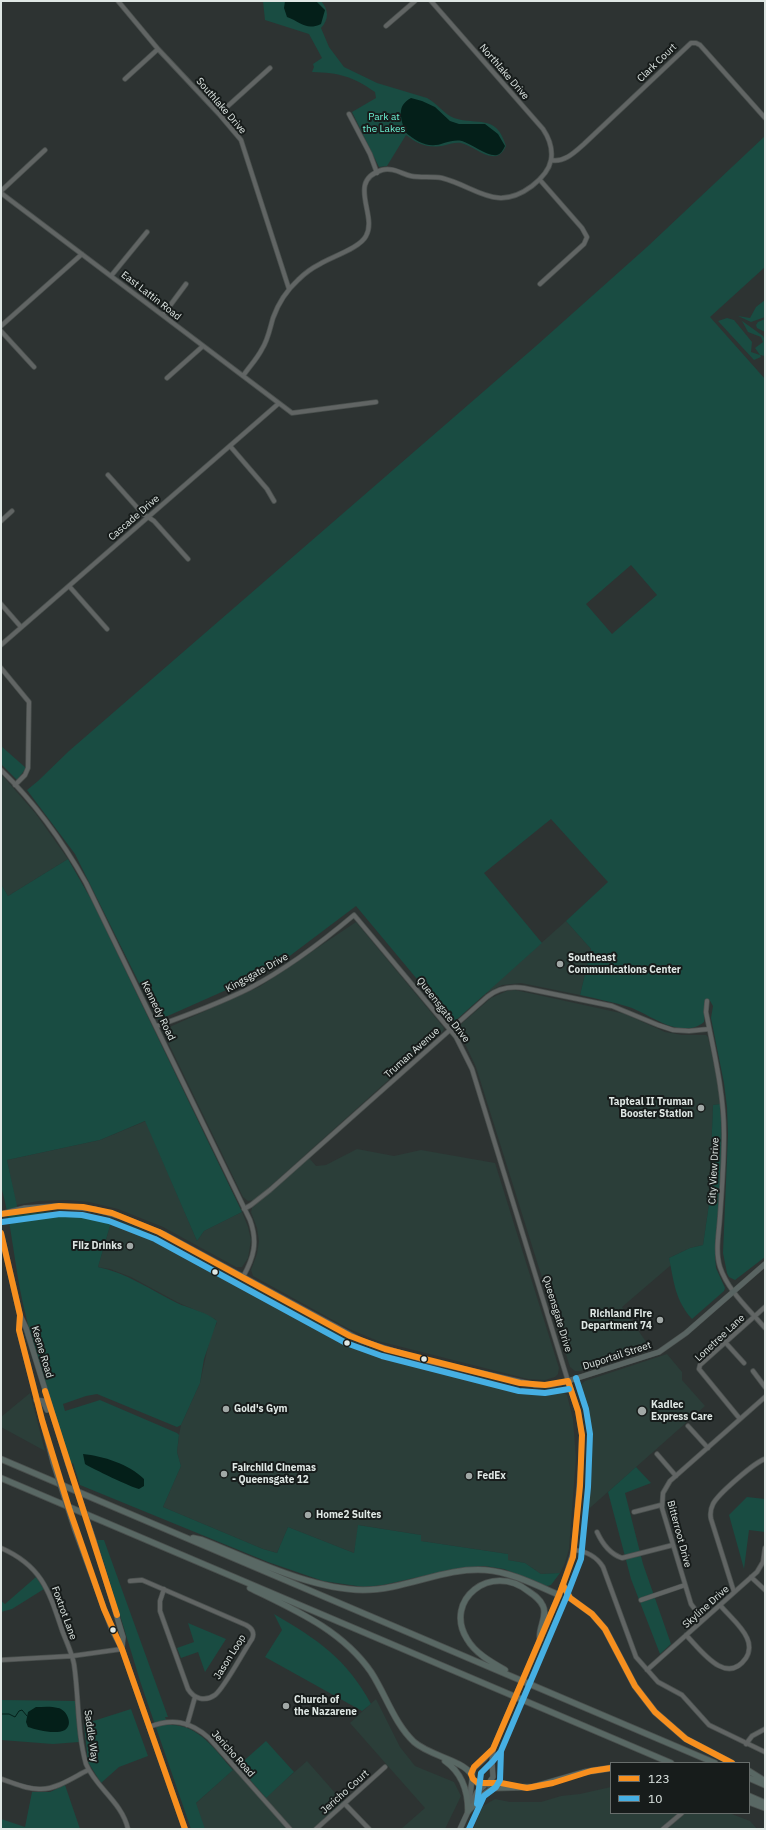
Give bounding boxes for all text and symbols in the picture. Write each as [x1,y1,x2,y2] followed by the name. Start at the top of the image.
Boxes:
[635,41,679,85] street label: Clark Court
[477,42,531,102] street label: Northlake Drive
[193,75,249,137] street label: Southlake Drive
[363,111,405,134] park label: Park at the Lakes
[119,269,183,323] street label: East Lattin Road
[106,493,162,543] street label: Cascade Drive
[224,951,290,995] street label: Kingsgate Drive
[568,952,681,976] place label: Southeast Communications Center
[555,959,565,969] marker: Southeast Communications Center
[414,975,472,1045] street label: Queensgate Drive
[138,979,178,1043] street label: Kennedy Road
[382,1025,442,1081] street label: Truman Avenue
[609,1096,693,1120] place label: Tapteal II Truman Booster Station
[696,1103,706,1113] marker: Tapteal II Truman Booster Station
[706,1137,722,1205] street label: City View Drive
[72,1240,122,1252] place label: Fiiz Drinks
[125,1241,135,1251] marker: Fiiz Drinks
[210,1267,220,1277] unlabelled marker
[540,1274,574,1354] street label: Queensgate Drive
[581,1308,652,1332] place label: Richland Fire Department 74
[693,1312,747,1364] street label: Lonetree Lane
[655,1315,665,1325] marker: Richland Fire Department 74
[28,1325,56,1379] street label: Keene Road
[342,1338,352,1348] unlabelled marker
[581,1339,653,1373] street label: Duportail Street
[419,1354,429,1364] unlabelled marker
[651,1399,713,1422] place label: Kadlec Express Care
[234,1403,287,1415] place label: Gold's Gym
[221,1404,231,1414] marker: Gold's Gym
[636,1405,648,1417] marker: Kadlec Express Care
[232,1462,316,1486] place label: Fairchild Cinemas - Queensgate 12
[219,1469,229,1479] marker: Fairchild Cinemas - Queensgate 12
[477,1470,506,1482] place label: FedEx
[464,1471,474,1481] marker: FedEx
[664,1499,694,1569] street label: Bitterroot Drive
[316,1509,381,1521] place label: Home2 Suites
[303,1510,313,1520] marker: Home2 Suites
[680,1583,732,1631] street label: Skyline Drive
[49,1585,79,1641] street label: Foxtrot Lane
[108,1625,118,1635] unlabelled marker
[211,1632,249,1682] street label: Jason Loop
[294,1694,357,1718] place label: Church of the Nazarene
[281,1701,291,1711] marker: Church of the Nazarene
[81,1709,101,1763] street label: Saddle Way
[209,1728,257,1780] street label: Jericho Road
[610,1762,750,1814] legend
[319,1767,371,1817] street label: Jericho Court
[648,1771,670,1786] text: 123
[648,1791,662,1806] text: 10

